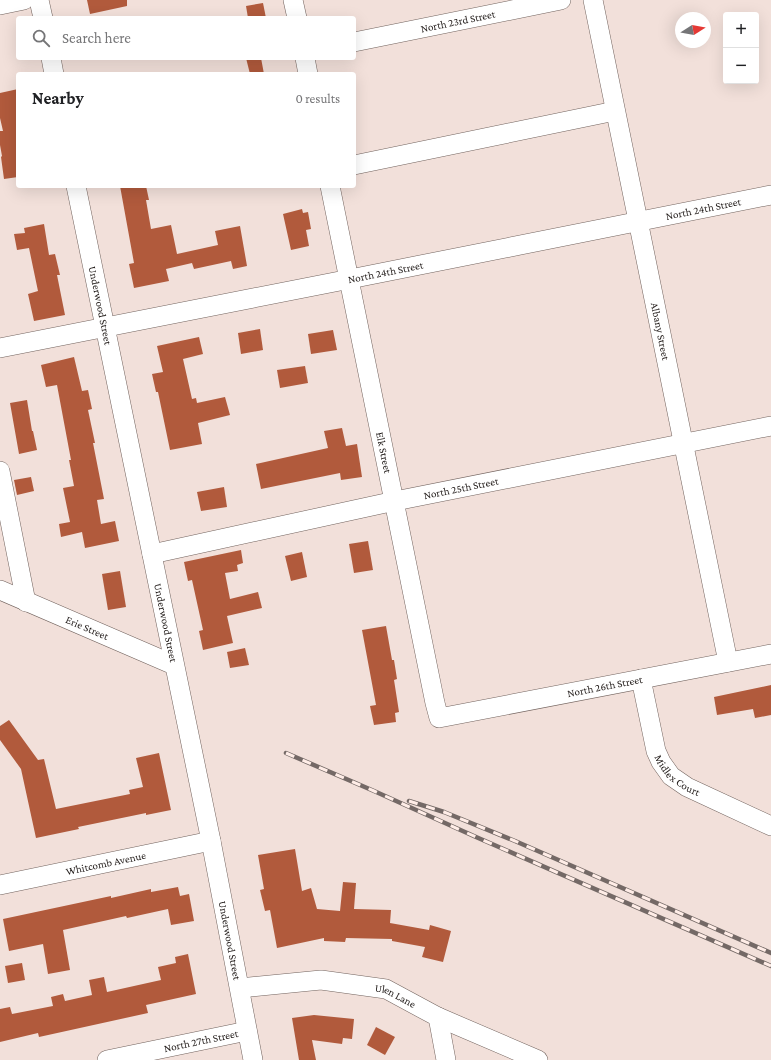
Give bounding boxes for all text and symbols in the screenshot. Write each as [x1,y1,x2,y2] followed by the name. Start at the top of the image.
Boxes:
[419,7,497,34] street label: North 23rd Street
[675,12,711,48] north arrow
[723,12,759,84] map controls
[723,12,759,48] button: +
[16,16,356,60] search box
[30,27,52,49] icon: search
[62,30,131,46] text: Search here
[723,48,759,84] button: −
[32,89,84,108] text: Nearby
[295,91,340,106] text: 0 results
[665,195,742,222] street label: North 24th Street
[347,258,425,285] street label: North 24th Street
[87,265,115,346] street label: Underwood Street
[649,301,672,362] street label: Albany Street
[374,431,394,475] street label: Elk Street
[423,474,500,501] street label: North 25th Street
[152,582,180,664] street label: Underwood Street
[64,613,111,642] street label: Erie Street
[566,673,644,699] street label: North 26th Street
[652,753,702,798] street label: Midlex Court
[65,849,147,877] street label: Whitcomb Avenue
[217,900,244,981] street label: Underwood Street
[374,982,418,1010] street label: Ulen Lane
[163,1027,240,1054] street label: North 27th Street

